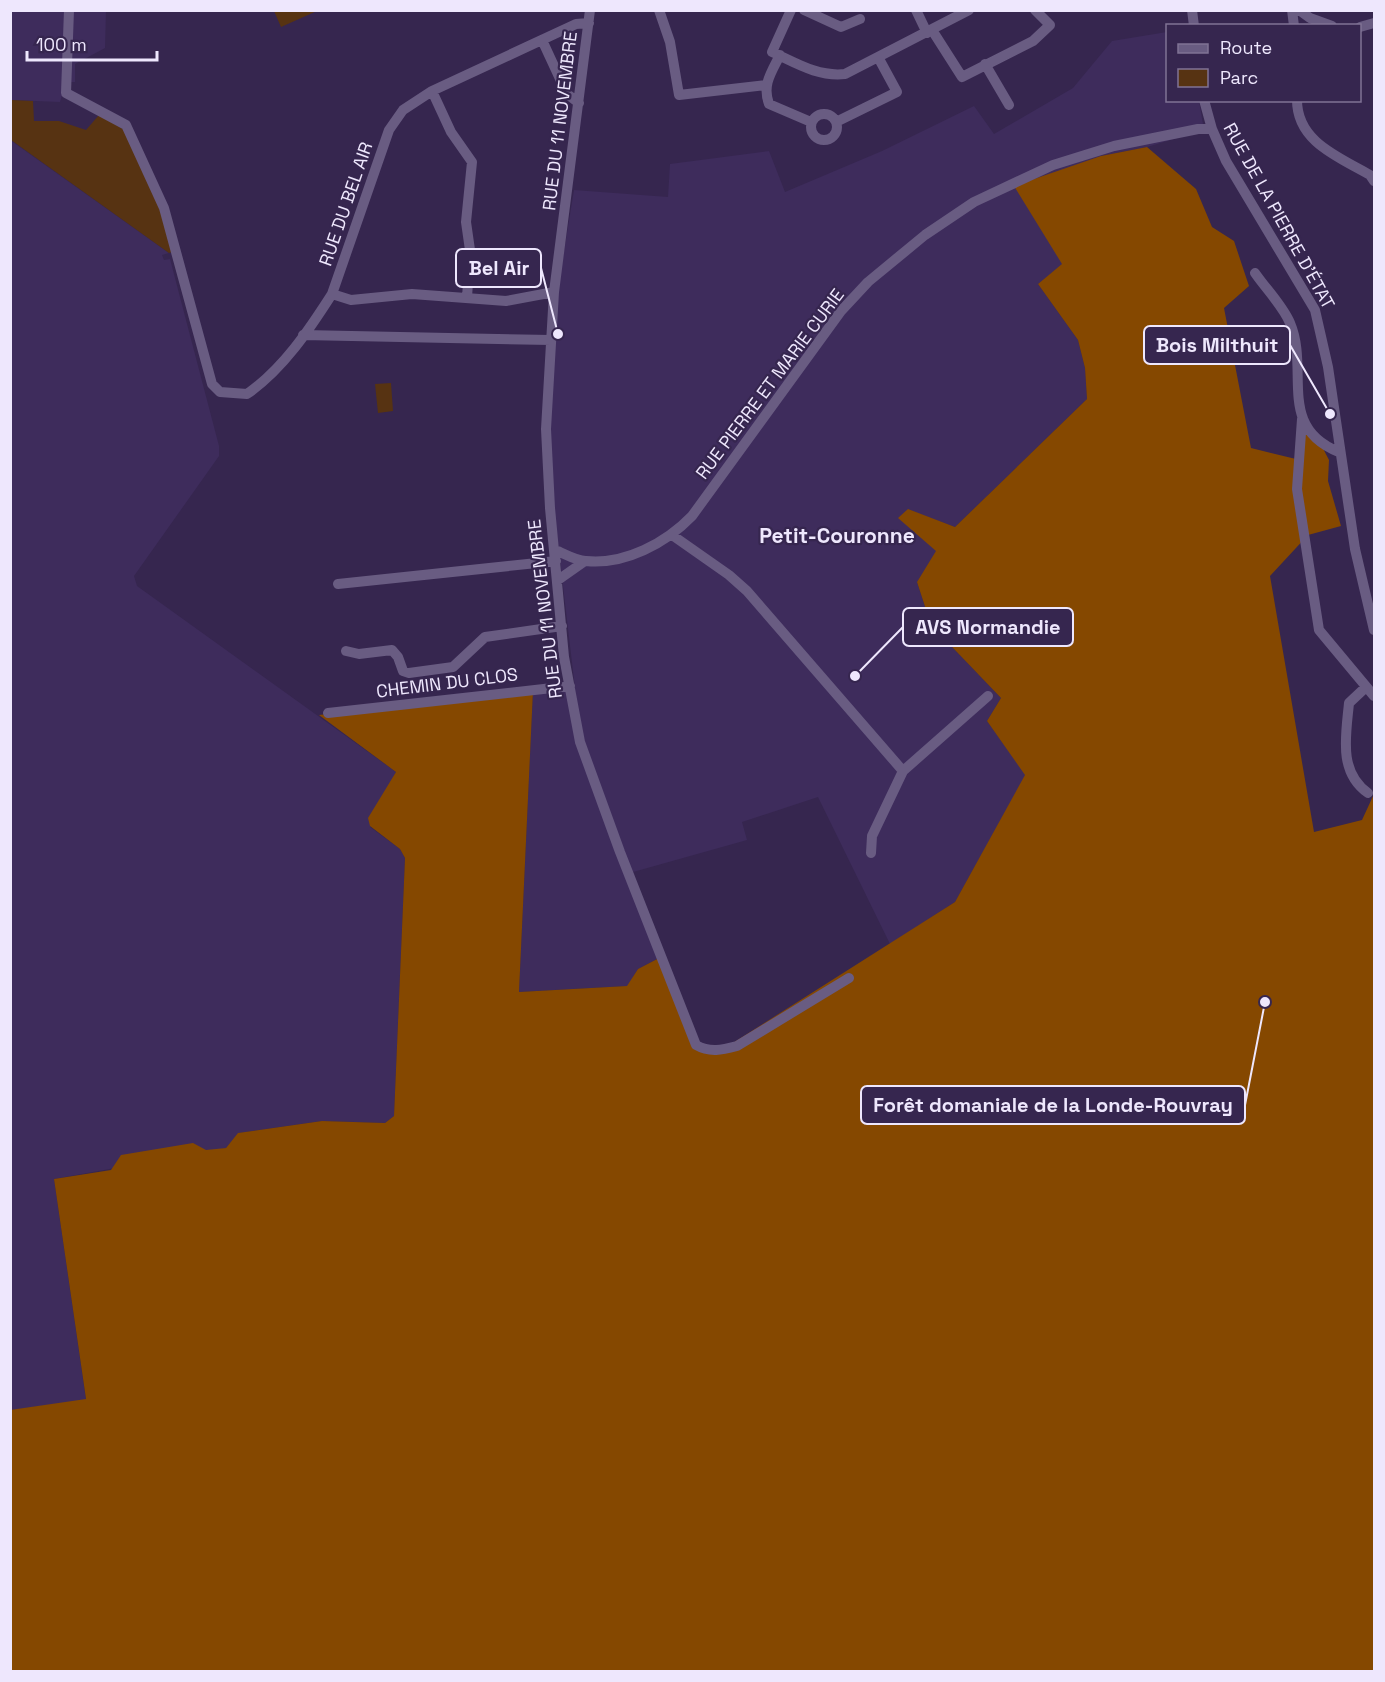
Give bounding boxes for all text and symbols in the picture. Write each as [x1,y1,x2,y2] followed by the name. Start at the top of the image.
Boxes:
[27,24,158,62] scale bar
[1166,24,1361,102] legend
[537,30,582,212] street label: RUE DU 11 NOVEMBRE
[36,33,87,56] text: 100 m
[1220,36,1272,59] text: Route
[1220,66,1258,89] text: Parc
[1219,119,1340,313] street label: RUE DE LA PIERRE D'ÉTAT
[314,139,377,269] street label: RUE DU BEL AIR
[456,249,541,287] callout: Bel Air
[469,255,530,281] text: Bel Air
[690,284,849,484] street label: RUE PIERRE ET MARIE CURIE
[1144,326,1290,364] callout: Bois Milthuit
[1156,332,1278,358] text: Bois Milthuit
[522,518,567,700] street label: RUE DU 11 NOVEMBRE
[759,522,915,549] district label: Petit-Couronne
[903,608,1073,646] callout: AVS Normandie
[915,614,1061,640] text: AVS Normandie
[375,662,519,703] street label: CHEMIN DU CLOS
[861,1086,1245,1124] callout: Forêt domaniale de la Londe-Rouvray
[873,1092,1233,1118] text: Forêt domaniale de la Londe-Rouvray

